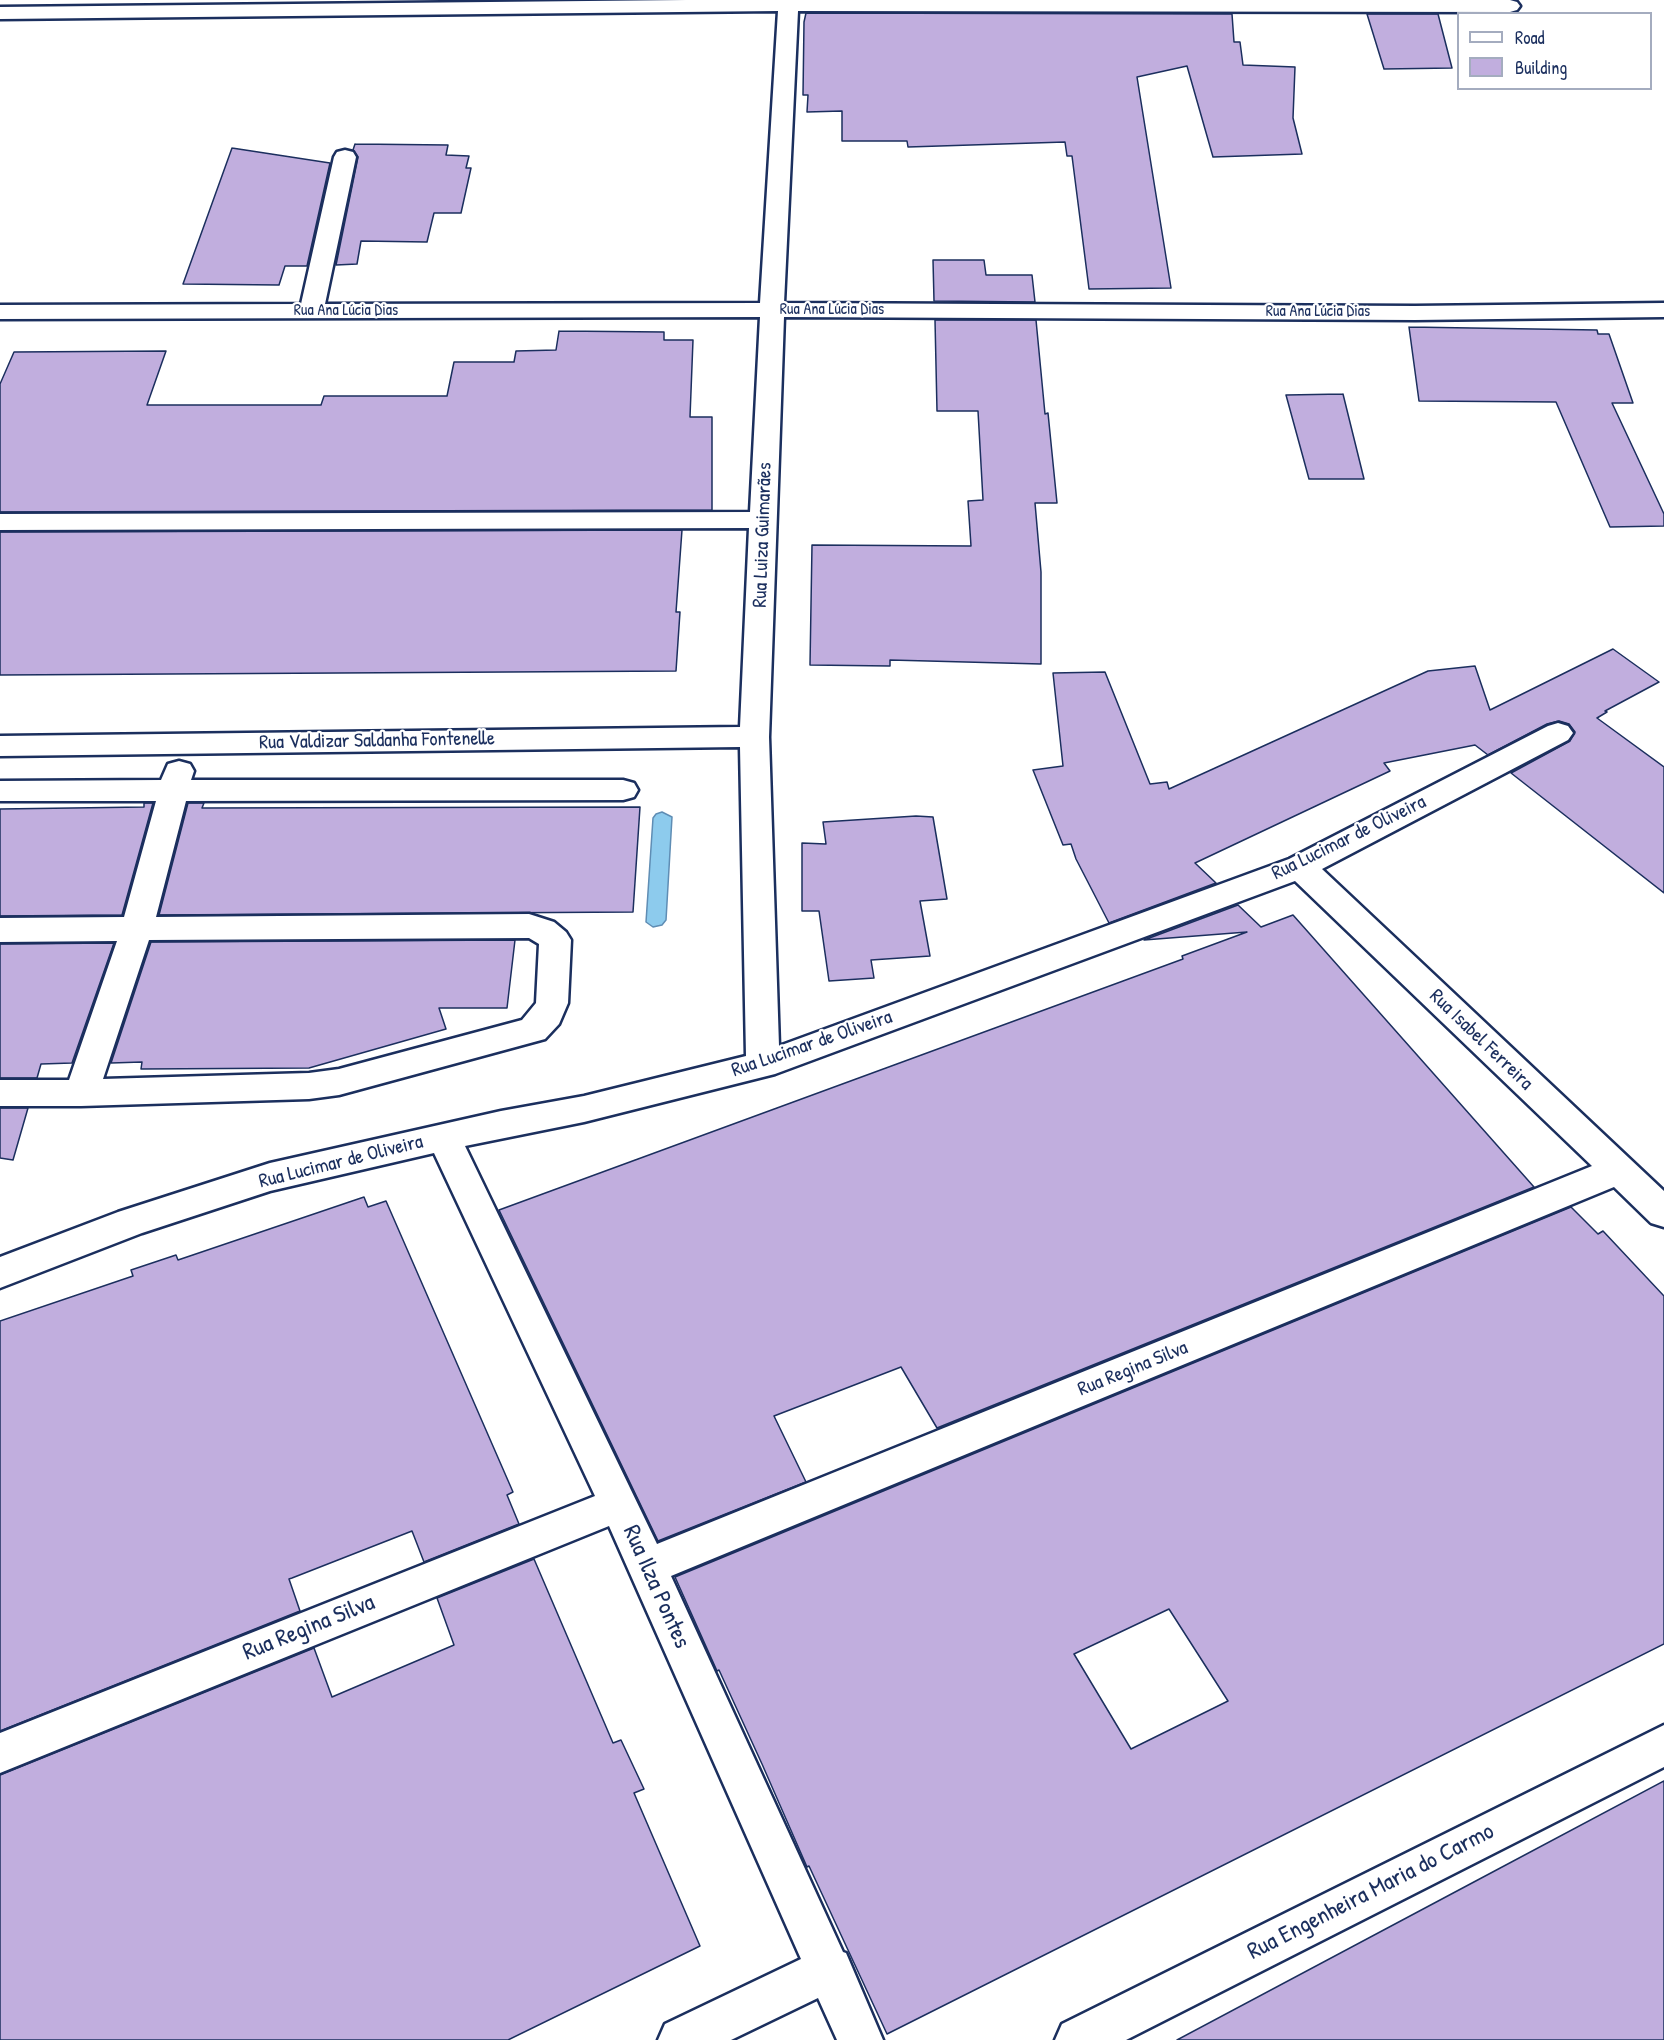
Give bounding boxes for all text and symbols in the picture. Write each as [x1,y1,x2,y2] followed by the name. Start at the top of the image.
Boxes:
[1457,12,1652,90] legend
[1515,25,1545,50] text: Road
[1515,55,1567,80] text: Building
[780,300,884,320] street label: Rua Ana Lúcia Dias
[294,301,398,321] street label: Rua Ana Lúcia Dias
[1266,302,1370,322] street label: Rua Ana Lúcia Dias
[748,462,778,608] street label: Rua Luiza Guimarães
[259,727,495,755] street label: Rua Valdizar Saldanha Fontenelle
[1268,790,1430,886] street label: Rua Lucimar de Oliveira
[1424,985,1538,1095] street label: Rua Isabel Ferreira
[729,1005,895,1083] street label: Rua Lucimar de Oliveira
[256,1130,426,1194] street label: Rua Lucimar de Oliveira
[1075,1336,1191,1402] street label: Rua Regina Silva
[616,1521,696,1653] street label: Rua Ilza Pontes
[239,1589,379,1667] street label: Rua Regina Silva
[1243,1817,1499,1967] street label: Rua Engenheira Maria do Carmo

